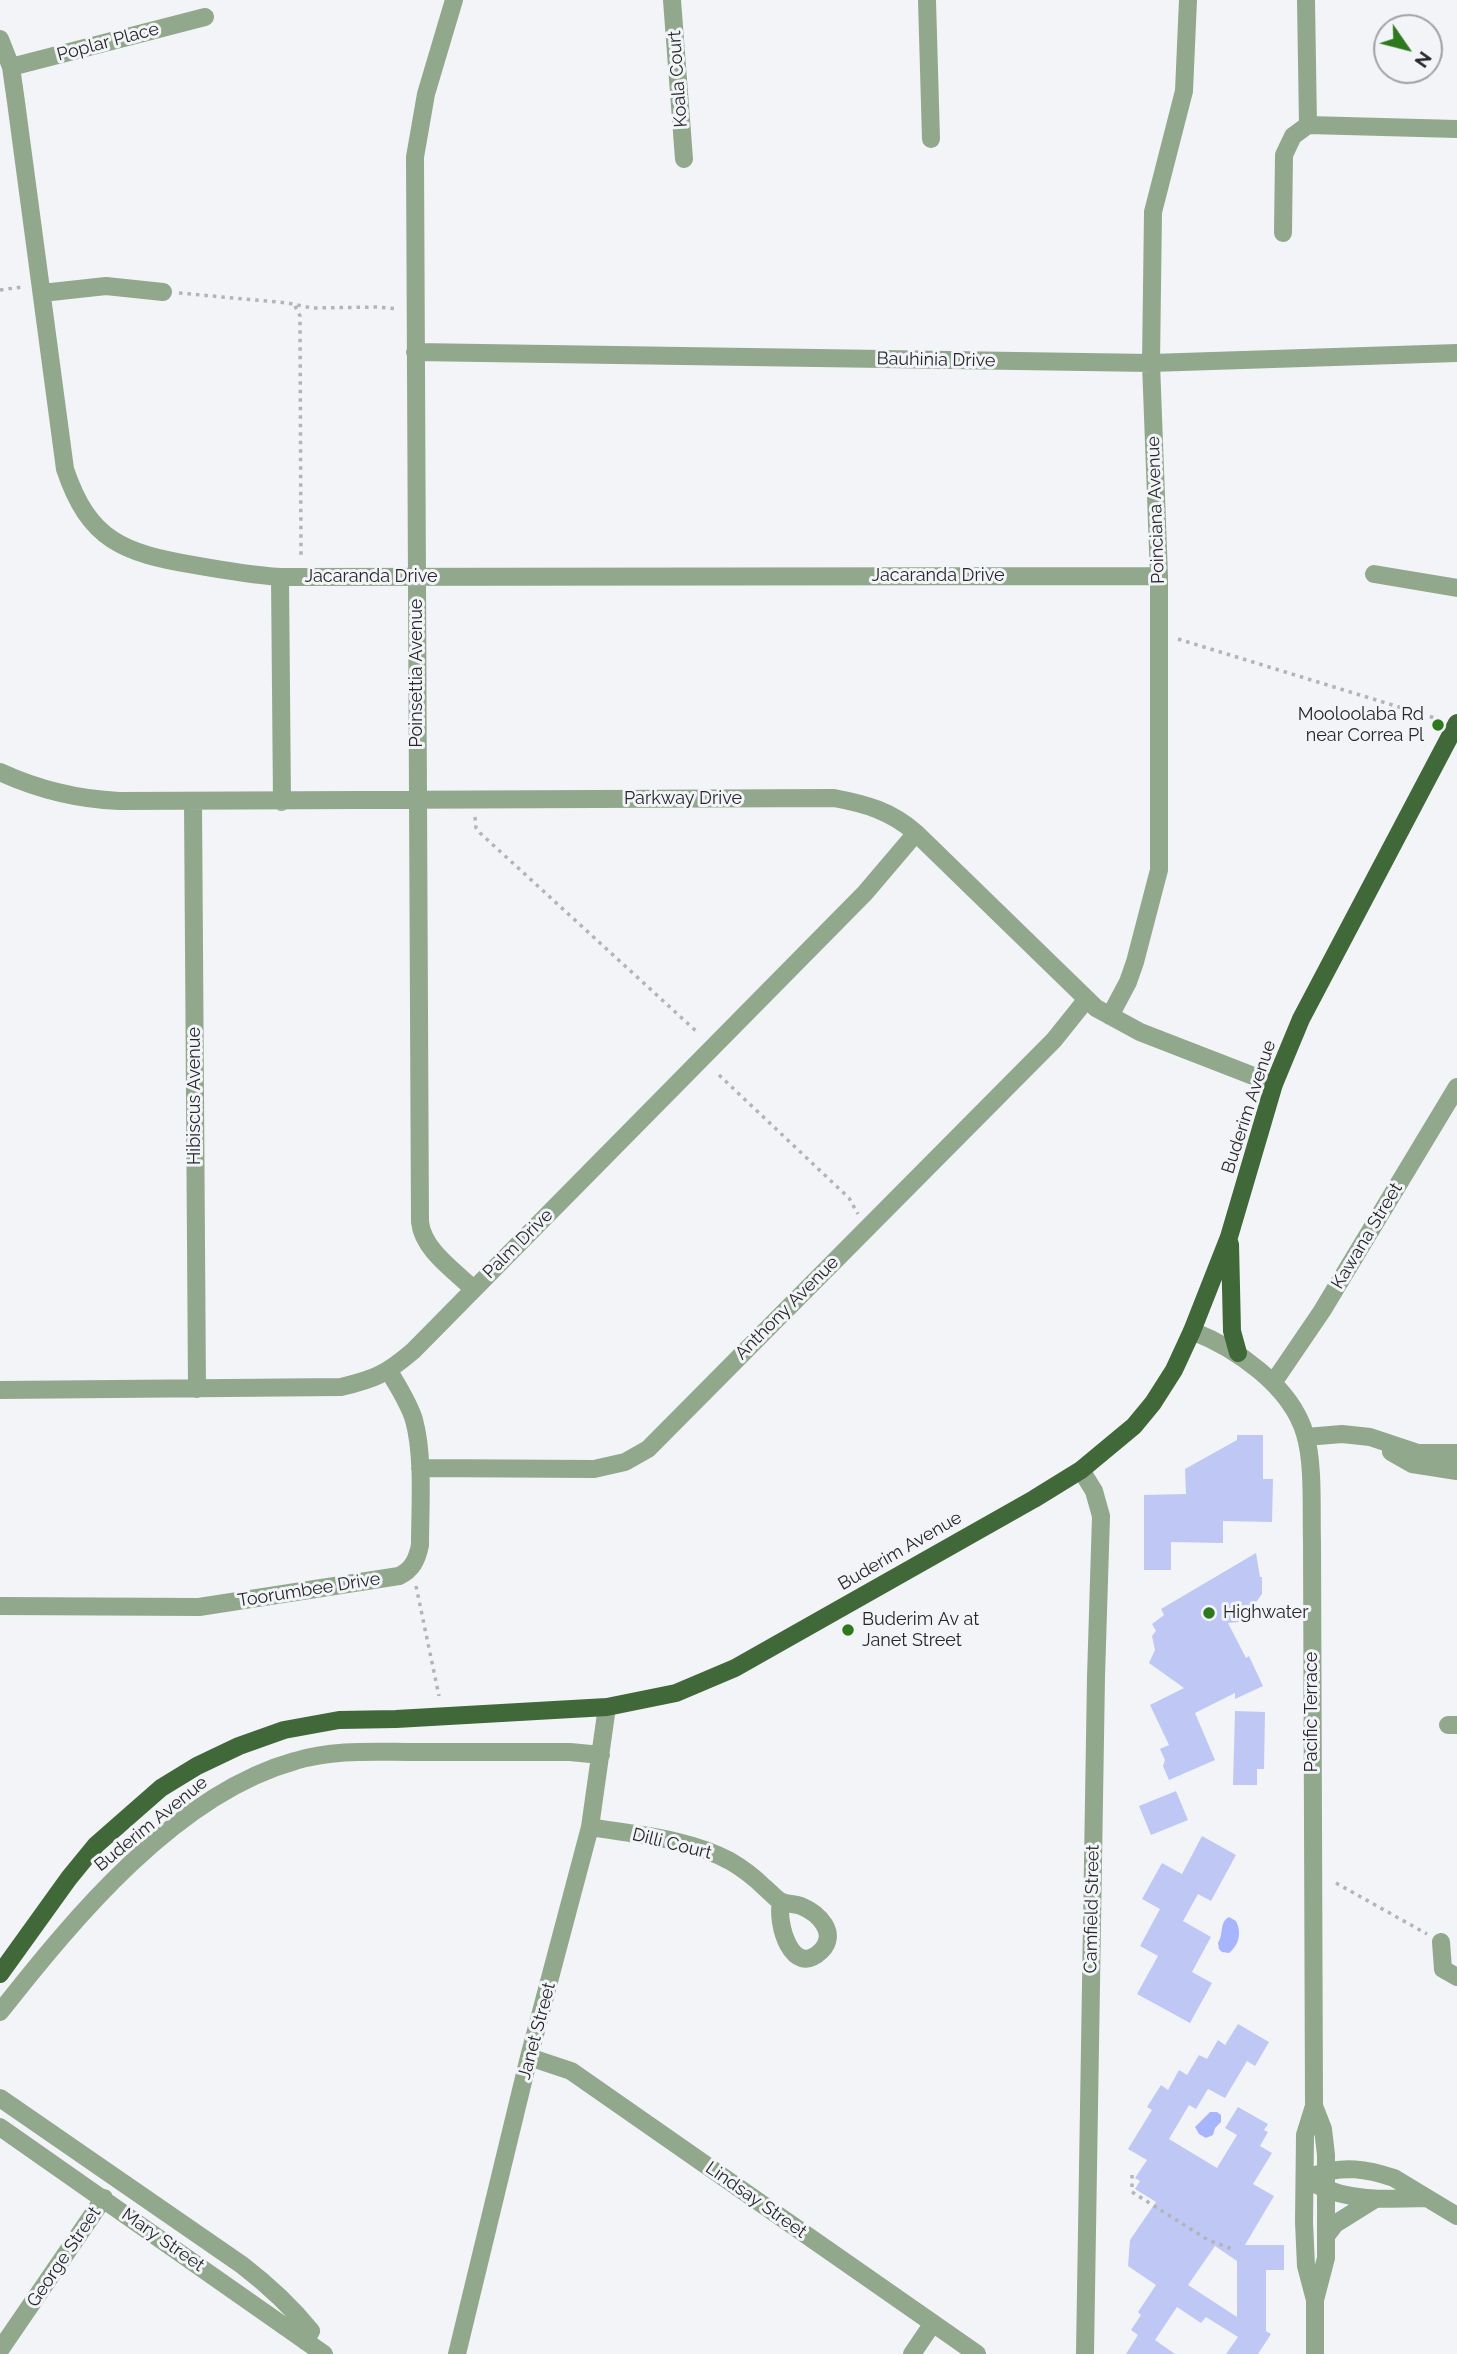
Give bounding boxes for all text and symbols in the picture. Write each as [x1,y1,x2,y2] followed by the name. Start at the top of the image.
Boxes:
[1373,14,1443,84] north arrow
[55,18,161,66] street label: Poplar Place
[664,30,692,128] street label: Koala Court
[1410,48,1437,72] text: N
[876,348,996,372] street label: Bauhinia Drive
[1143,436,1169,584] street label: Poinciana Avenue
[871,565,1005,587] street label: Jacaranda Drive
[304,566,438,588] street label: Jacaranda Drive
[406,599,428,747] street label: Poinsettia Avenue
[1298,704,1424,746] place label: Mooloolaba Rd near Correa Pl
[1430,717,1446,733] marker: Mooloolaba Rd near Correa Pl
[624,788,742,810] street label: Parkway Drive
[184,1027,206,1165] street label: Hibiscus Avenue
[1217,1038,1281,1176] street label: Buderim Avenue
[1327,1179,1407,1293] street label: Kawana Street
[479,1205,557,1283] street label: Palm Drive
[731,1252,843,1364] street label: Anthony Avenue
[834,1507,966,1595] street label: Buderim Avenue
[236,1568,382,1612] street label: Toorumbee Drive
[1223,1602,1309,1624] place label: Highwater
[1201,1605,1217,1621] marker: Highwater
[862,1609,979,1652] place label: Buderim Av at Janet Street
[840,1622,856,1638] marker: Buderim Av at Janet Street
[1301,1652,1323,1772] street label: Pacific Terrace
[90,1772,212,1876] street label: Buderim Avenue
[630,1824,714,1864] street label: Dilli Court
[1080,1844,1104,1974] street label: Camfield Street
[514,1980,560,2082] street label: Janet Street
[701,2157,811,2243] street label: Lindsay Street
[22,2203,106,2311] street label: George Street
[117,2204,209,2276] street label: Mary Street

